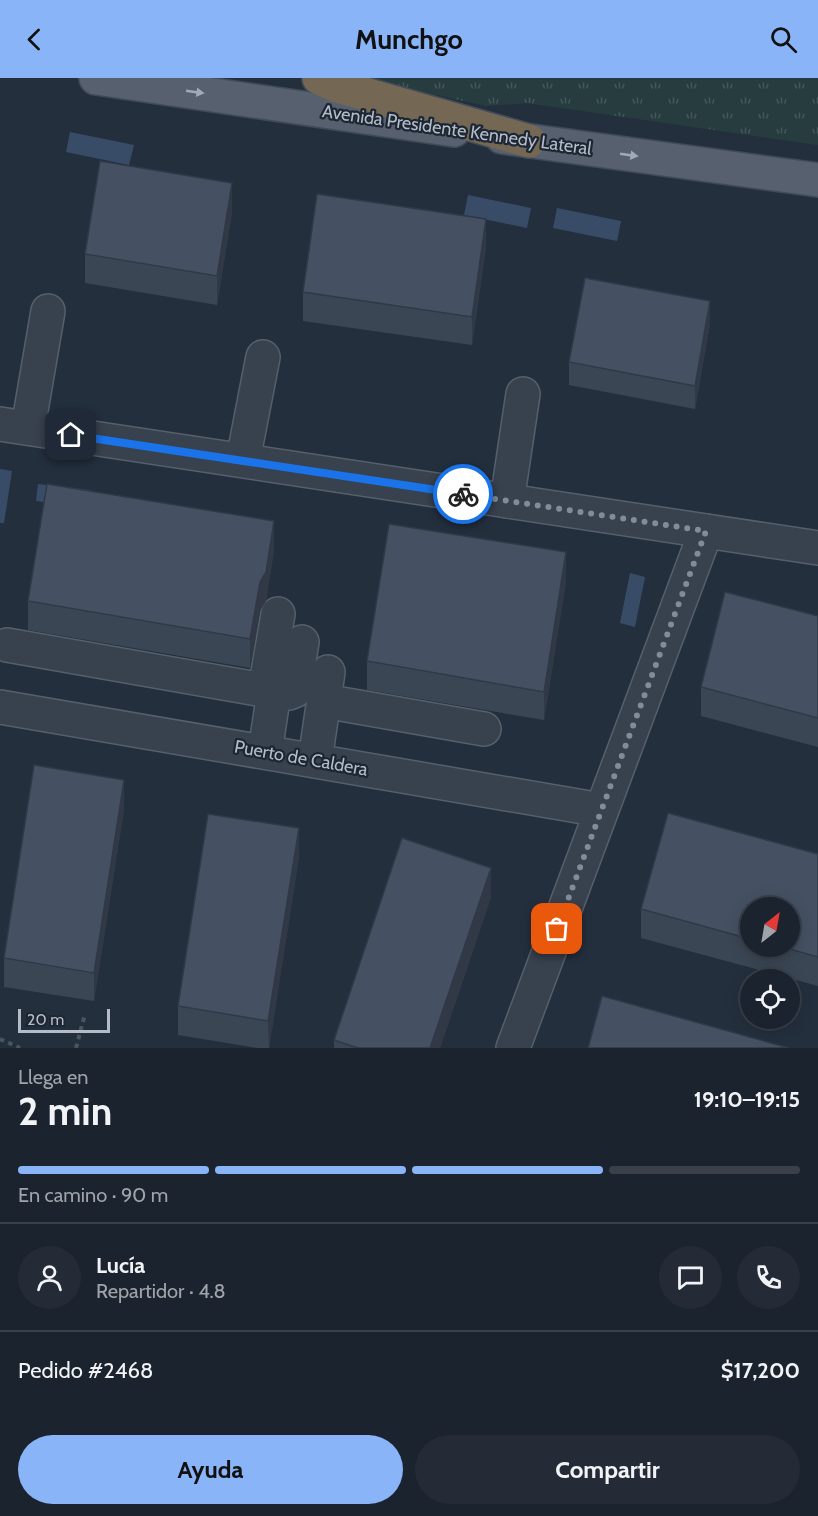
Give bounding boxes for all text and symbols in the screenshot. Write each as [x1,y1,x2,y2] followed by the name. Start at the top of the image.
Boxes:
[18,23,51,56] icon: back
[355,23,463,56] text: Munchgo
[767,23,800,56] icon: search
[186,88,205,97] one-way arrow
[321,100,594,160] street label: Avenida Presidente Kennedy Lateral
[620,150,639,159] one-way arrow
[45,409,96,460] pin
[54,418,87,451] icon: home
[433,464,493,524] courier
[447,478,480,511] icon: bike
[233,735,370,781] street label: Puerto de Caldera
[740,897,800,957] north arrow
[740,897,800,1029] map controls
[531,903,582,954] pin
[540,912,573,945] icon: bag
[740,969,800,1029] button: locate
[18,1006,110,1034] scale bar
[27,1010,64,1029] text: 20 m
[18,1065,88,1089] text: Llega en
[694,1086,800,1113] text: 19:10–19:15
[18,1087,112,1135] text: 2 min
[18,1183,168,1207] text: En camino · 90 m
[18,1246,81,1309] button: person
[659,1246,722,1309] button: chat
[737,1246,800,1309] button: phone
[96,1252,145,1279] text: Lucía
[96,1279,226,1303] text: Repartidor · 4.8
[18,1357,153,1384] text: Pedido #2468
[721,1357,800,1384] text: $17,200
[18,1435,403,1504] button: Ayuda
[415,1435,800,1504] button: Compartir

